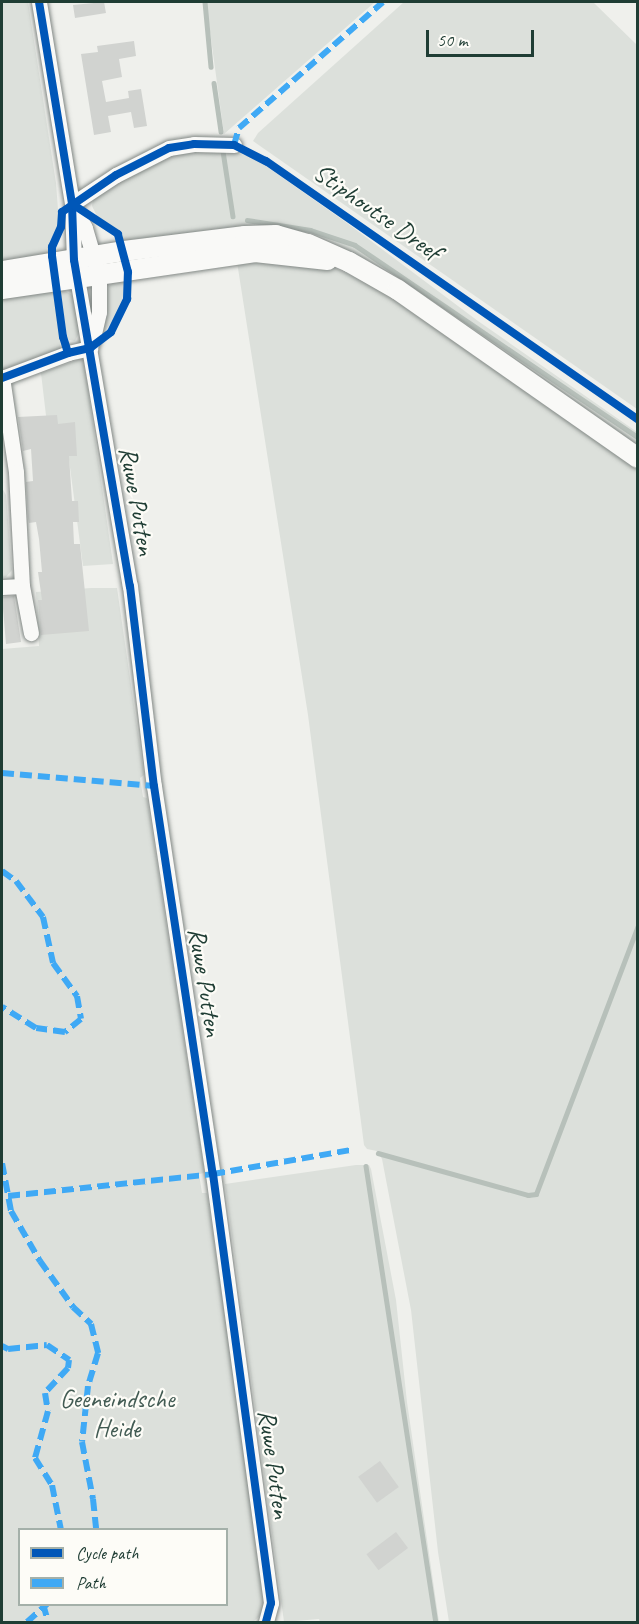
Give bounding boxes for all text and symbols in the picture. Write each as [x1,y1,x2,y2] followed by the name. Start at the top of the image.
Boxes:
[429,18,537,56] scale bar
[437,29,468,51] text: 50 m
[307,157,447,267] street label: Stiphoutse Dreef
[112,444,162,558] street label: Ruwe Putten
[181,926,229,1038] street label: Ruwe Putten
[60,1383,174,1444] park label: Geeneindsche Heide
[251,1408,297,1520] street label: Ruwe Putten
[18,1528,228,1606] legend
[76,1542,138,1564] text: Cycle path
[76,1572,106,1594] text: Path

